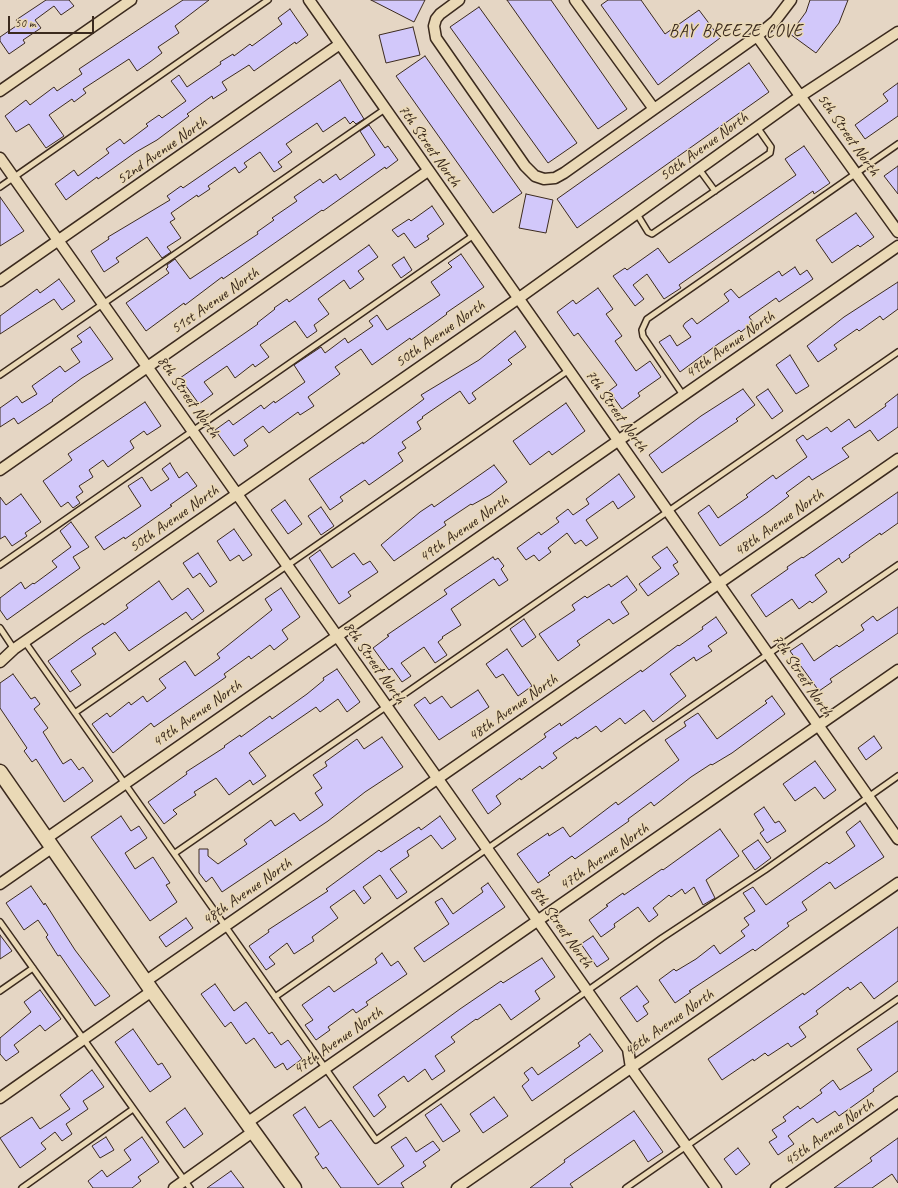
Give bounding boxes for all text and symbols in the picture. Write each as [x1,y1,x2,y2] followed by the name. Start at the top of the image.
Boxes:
[10,8,96,34] scale bar
[15,15,35,31] text: 50 m
[669,22,803,42] district label: BAY BREEZE COVE
[813,90,883,180] street label: 5th Street North
[394,101,464,191] street label: 7th Street North
[656,108,752,186] street label: 50th Avenue North
[113,113,211,189] street label: 52nd Avenue North
[167,264,263,338] street label: 51st Avenue North
[391,296,489,372] street label: 50th Avenue North
[681,307,779,383] street label: 49th Avenue North
[153,352,223,442] street label: 8th Street North
[581,366,651,456] street label: 7th Street North
[125,481,223,557] street label: 50th Avenue North
[730,485,828,561] street label: 48th Avenue North
[415,491,513,567] street label: 49th Avenue North
[339,618,409,708] street label: 8th Street North
[767,631,837,721] street label: 7th Street North
[464,670,562,746] street label: 48th Avenue North
[148,676,246,752] street label: 49th Avenue North
[555,819,653,895] street label: 47th Avenue North
[198,854,296,930] street label: 48th Avenue North
[526,882,596,972] street label: 8th Street North
[620,985,718,1061] street label: 46th Avenue North
[289,1003,387,1079] street label: 47th Avenue North
[780,1095,878,1171] street label: 45th Avenue North

